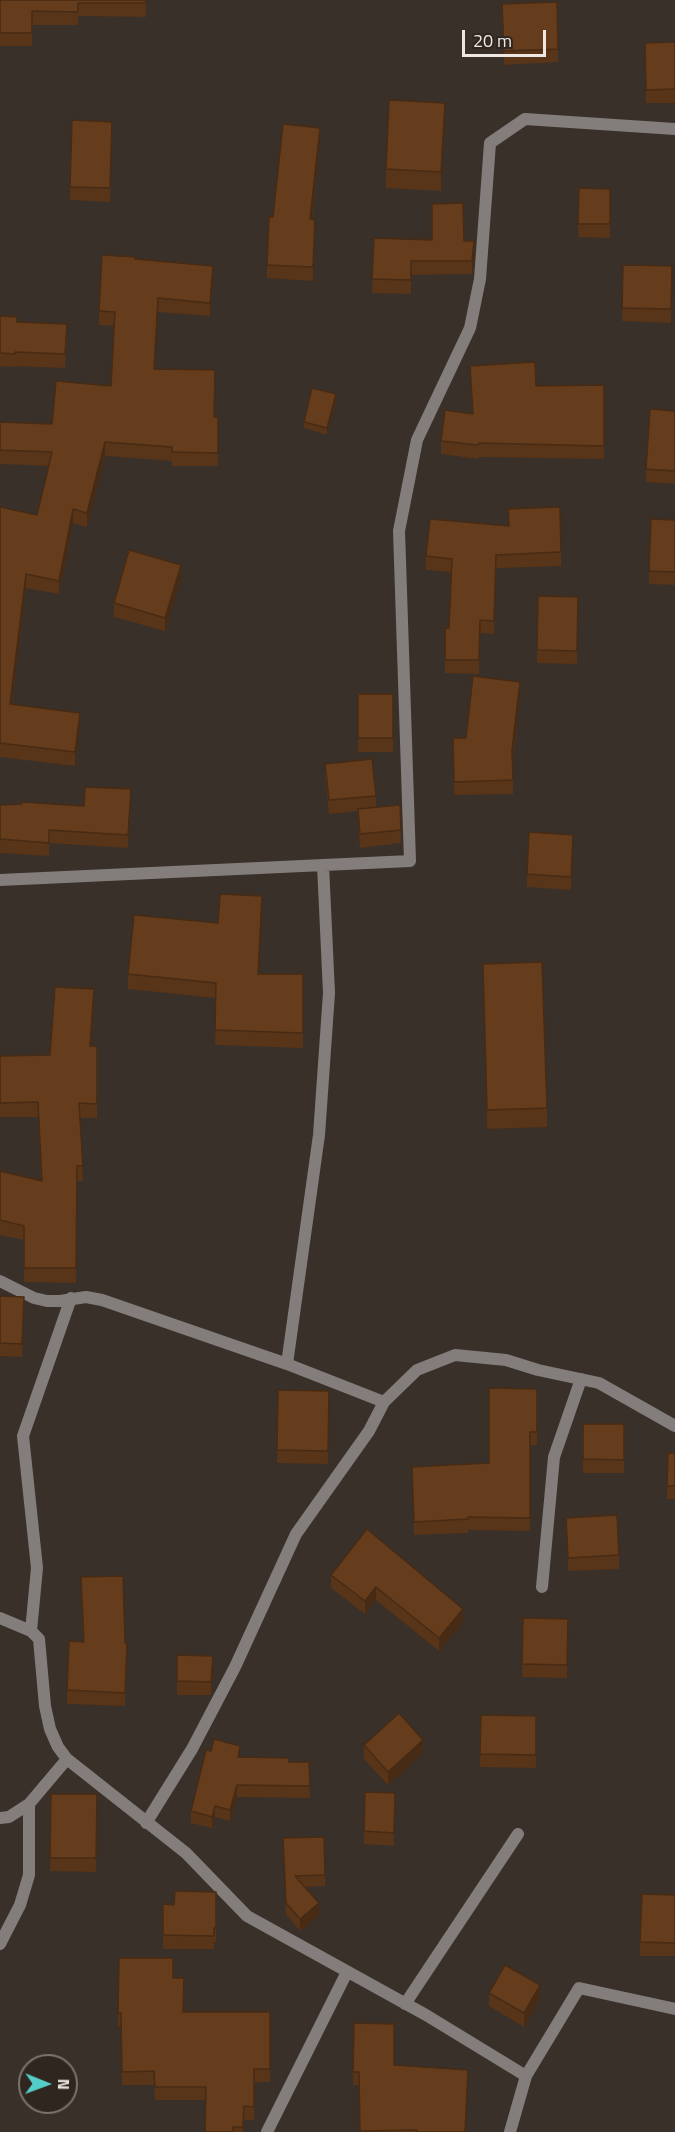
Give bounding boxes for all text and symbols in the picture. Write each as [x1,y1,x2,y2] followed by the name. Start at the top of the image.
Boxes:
[465,18,549,56] scale bar
[473,27,512,54] text: 20 m
[18,2054,78,2114] north arrow
[52,2079,76,2090] text: N

